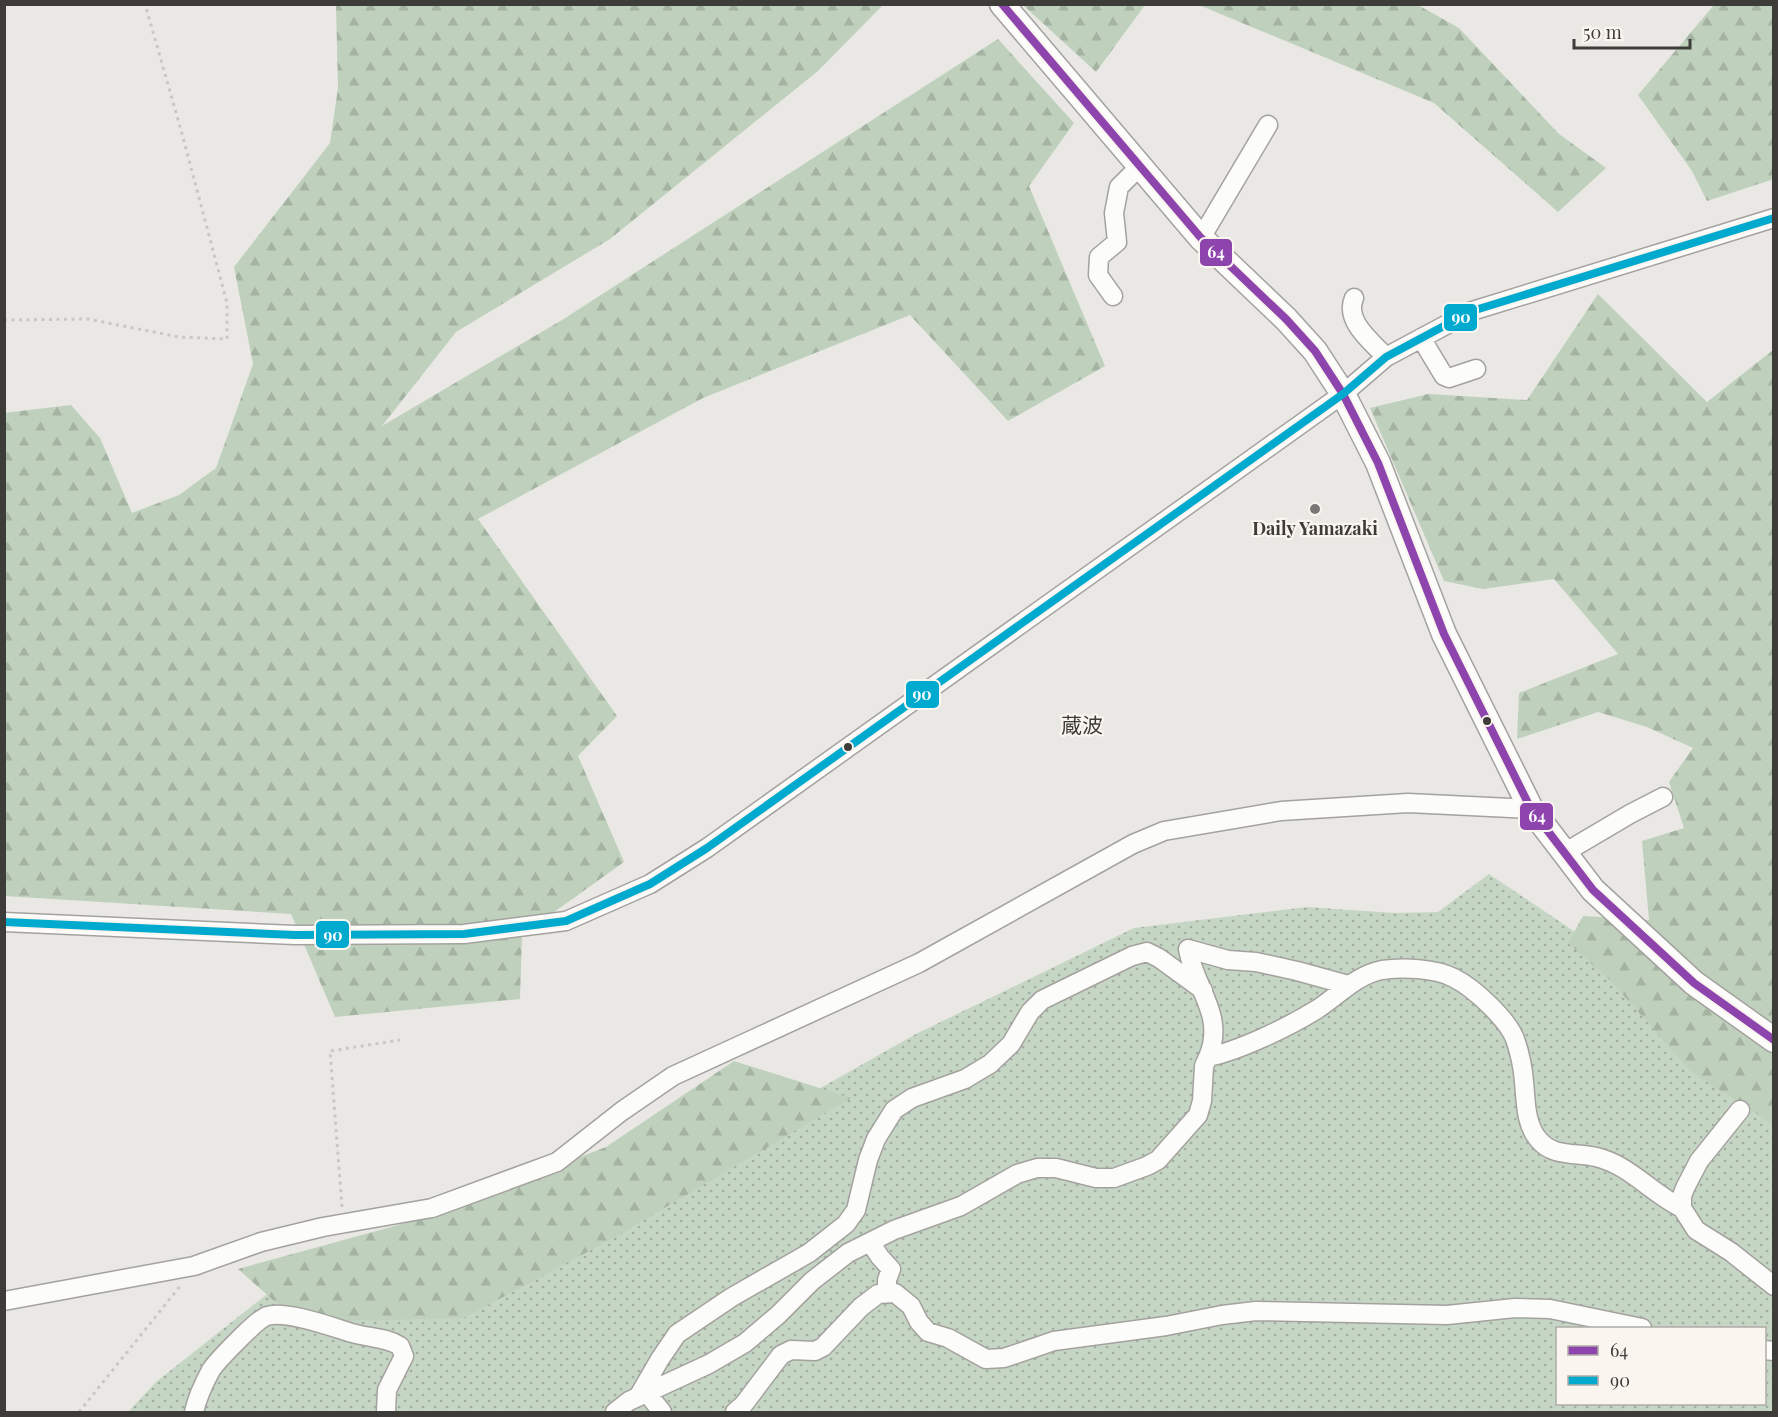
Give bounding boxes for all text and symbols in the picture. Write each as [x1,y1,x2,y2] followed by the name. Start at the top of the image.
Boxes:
[1574,12,1690,50] scale bar
[1583,20,1622,44] text: 50 m
[1199,238,1233,267] line badge: 64
[1207,241,1225,262] text: 64
[1443,303,1478,332] line badge: 90
[1451,306,1471,327] text: 90
[1308,502,1322,516] marker: Daily Yamazaki
[1252,516,1378,540] place label: Daily Yamazaki
[905,680,940,709] line badge: 90
[912,683,932,704] text: 90
[1061,710,1103,738] district label: 蔵波
[1481,715,1493,727] unlabelled marker
[842,741,854,753] unlabelled marker
[1519,802,1554,831] line badge: 64
[1528,805,1546,826] text: 64
[315,920,350,949] line badge: 90
[323,924,343,945] text: 90
[1556,1327,1766,1405] legend
[1610,1338,1628,1362] text: 64
[1610,1368,1630,1392] text: 90

